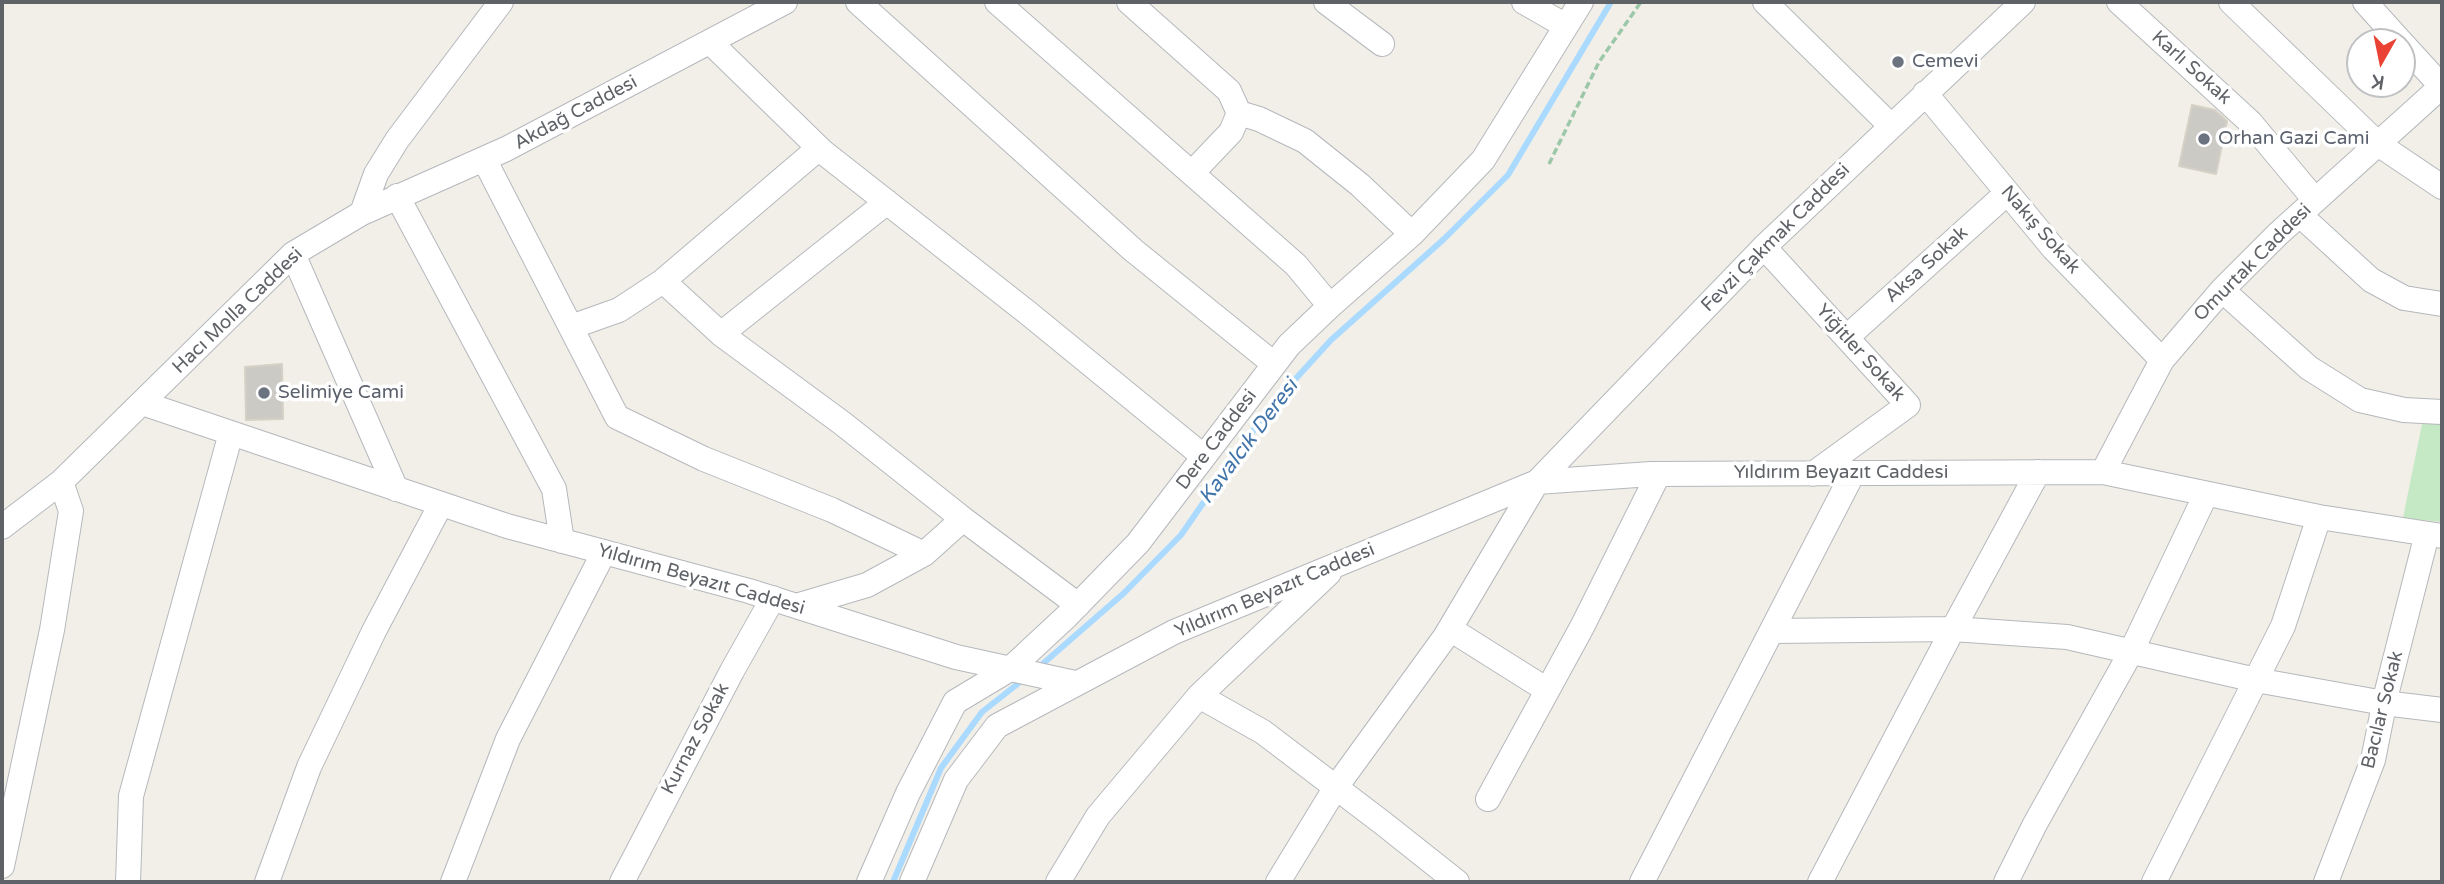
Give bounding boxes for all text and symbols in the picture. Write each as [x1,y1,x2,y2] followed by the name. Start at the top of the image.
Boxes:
[2146,26,2236,110] street label: Karlı Sokak
[2346,28,2416,98] north arrow
[1912,51,1979,73] place label: Cemevi
[1890,54,1906,70] marker: Cemevi
[2370,70,2386,94] text: K
[510,71,642,155] street label: Akdağ Caddesi
[2218,128,2370,150] place label: Orhan Gazi Cami
[2196,131,2212,147] marker: Orhan Gazi Cami
[1697,159,1855,317] street label: Fevzi Çakmak Caddesi
[1995,181,2085,279] street label: Nakış Sokak
[2189,199,2317,327] street label: Omurtak Caddesi
[1881,222,1973,308] street label: Aksa Sokak
[168,243,308,379] street label: Hacı Molla Caddesi
[1810,300,1910,406] street label: Yiğitler Sokak
[1194,375,1304,509] water label: Kavalcık Deresi
[278,382,404,404] place label: Selimiye Cami
[256,385,272,401] marker: Selimiye Cami
[1172,385,1262,495] street label: Dere Caddesi
[1734,462,1948,484] street label: Yıldırım Beyazıt Caddesi
[595,539,807,621] street label: Yıldırım Beyazıt Caddesi
[1172,539,1378,643] street label: Yıldırım Beyazıt Caddesi
[2357,649,2409,771] street label: Bacılar Sokak
[657,679,735,799] street label: Kurnaz Sokak

